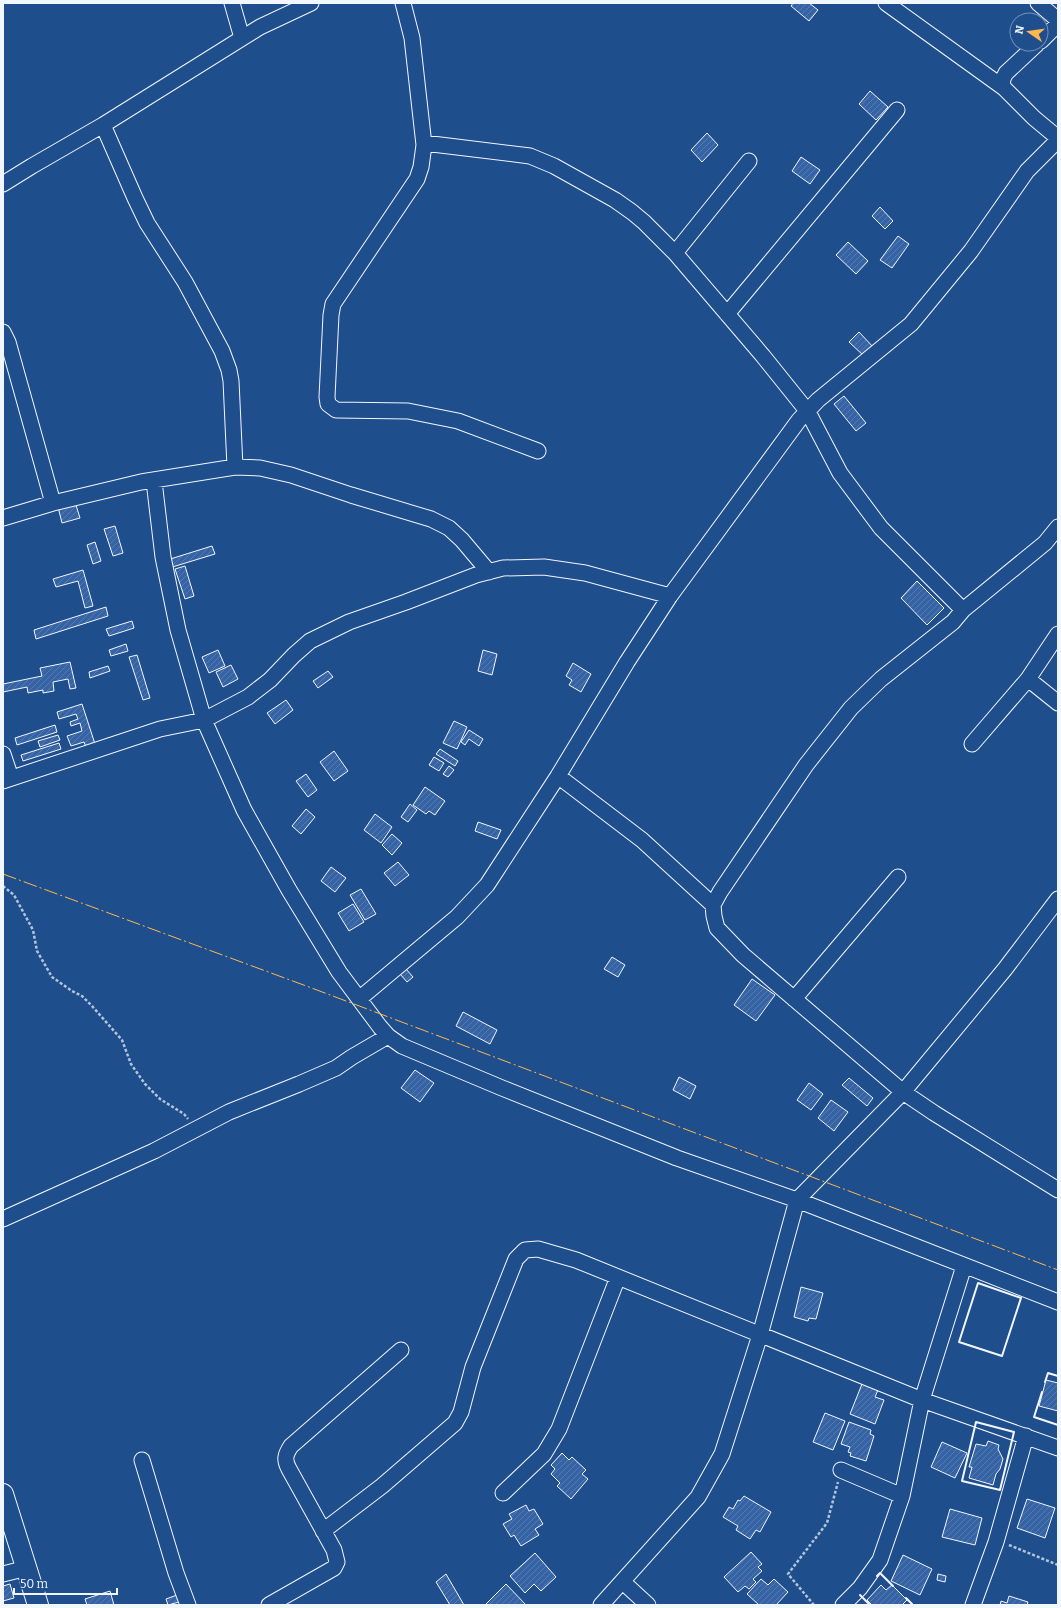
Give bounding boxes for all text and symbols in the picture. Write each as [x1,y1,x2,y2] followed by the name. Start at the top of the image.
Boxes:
[1009,12,1049,52] north arrow
[1012,24,1027,35] text: N
[14,1570,117,1596] scale bar
[20,1577,49,1591] text: 50 m

